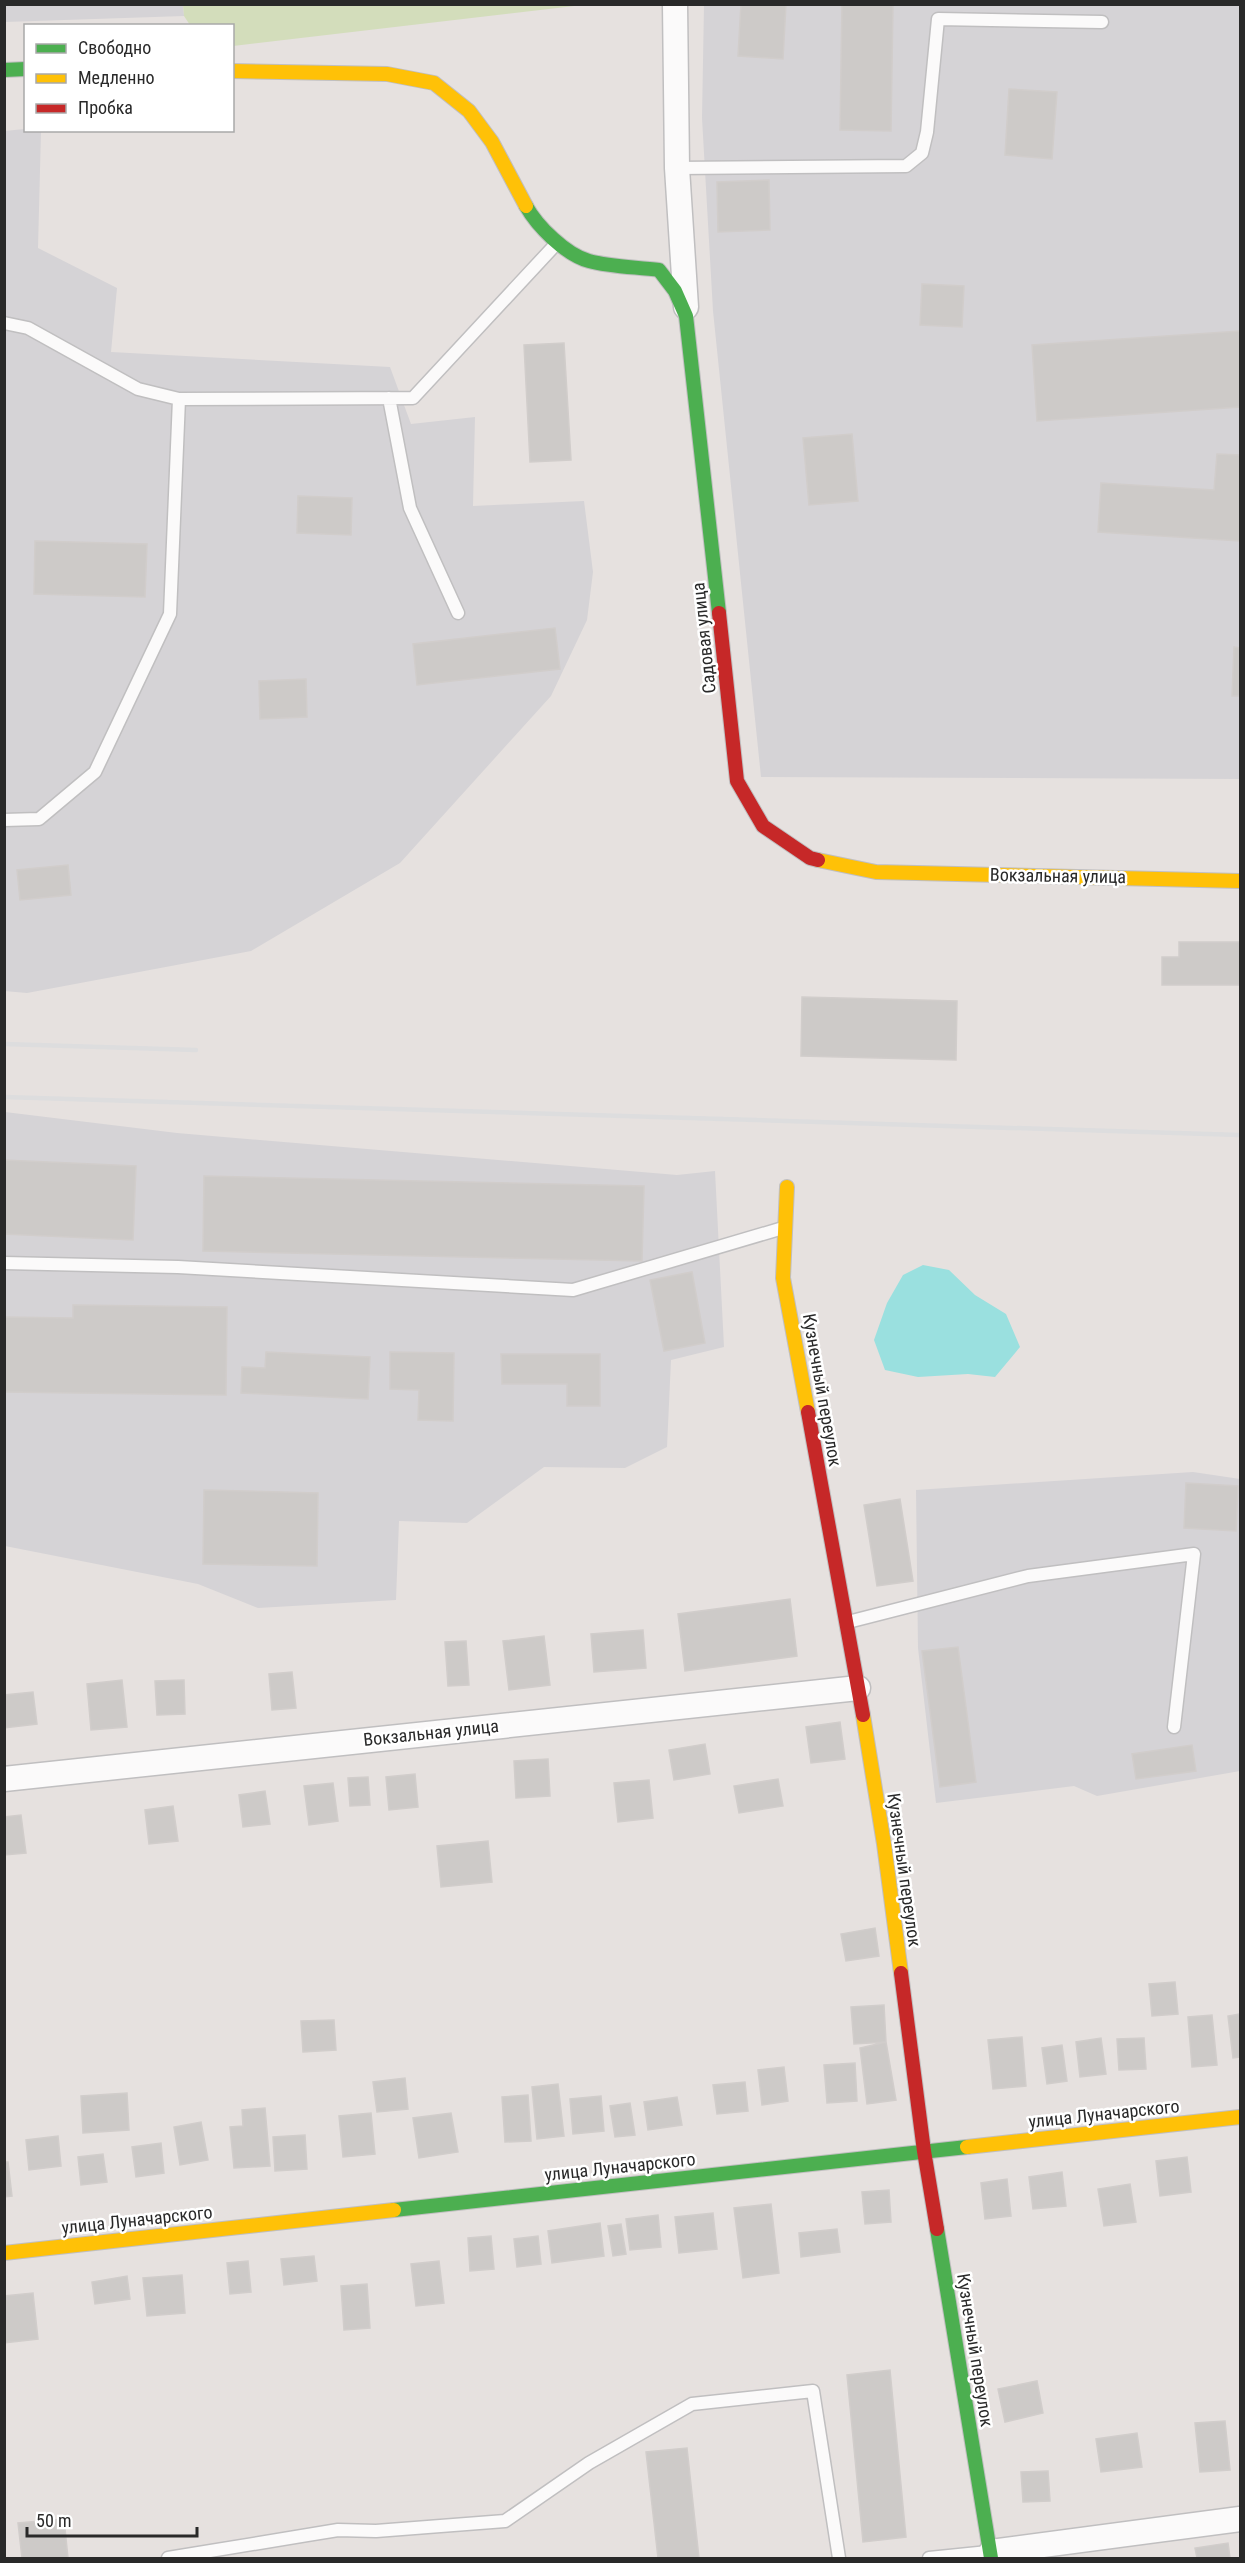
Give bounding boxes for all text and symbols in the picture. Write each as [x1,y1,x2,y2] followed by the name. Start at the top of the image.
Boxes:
[24,24,234,132] legend
[78,37,151,58] text: Свободно
[78,67,155,88] text: Медленно
[78,97,133,118] text: Пробка
[687,581,720,695] street label: Садовая улица
[990,864,1126,887] street label: Вокзальная улица
[799,1312,846,1468] street label: Кузнечный переулок
[362,1715,500,1750] street label: Вокзальная улица
[883,1792,926,1948] street label: Кузнечный переулок
[1027,2095,1180,2132] street label: улица Луначарского
[543,2148,696,2185] street label: улица Луначарского
[60,2201,213,2238] street label: улица Луначарского
[953,2272,998,2428] street label: Кузнечный переулок
[27,2500,196,2538] scale bar
[36,2510,71,2531] text: 50 m

